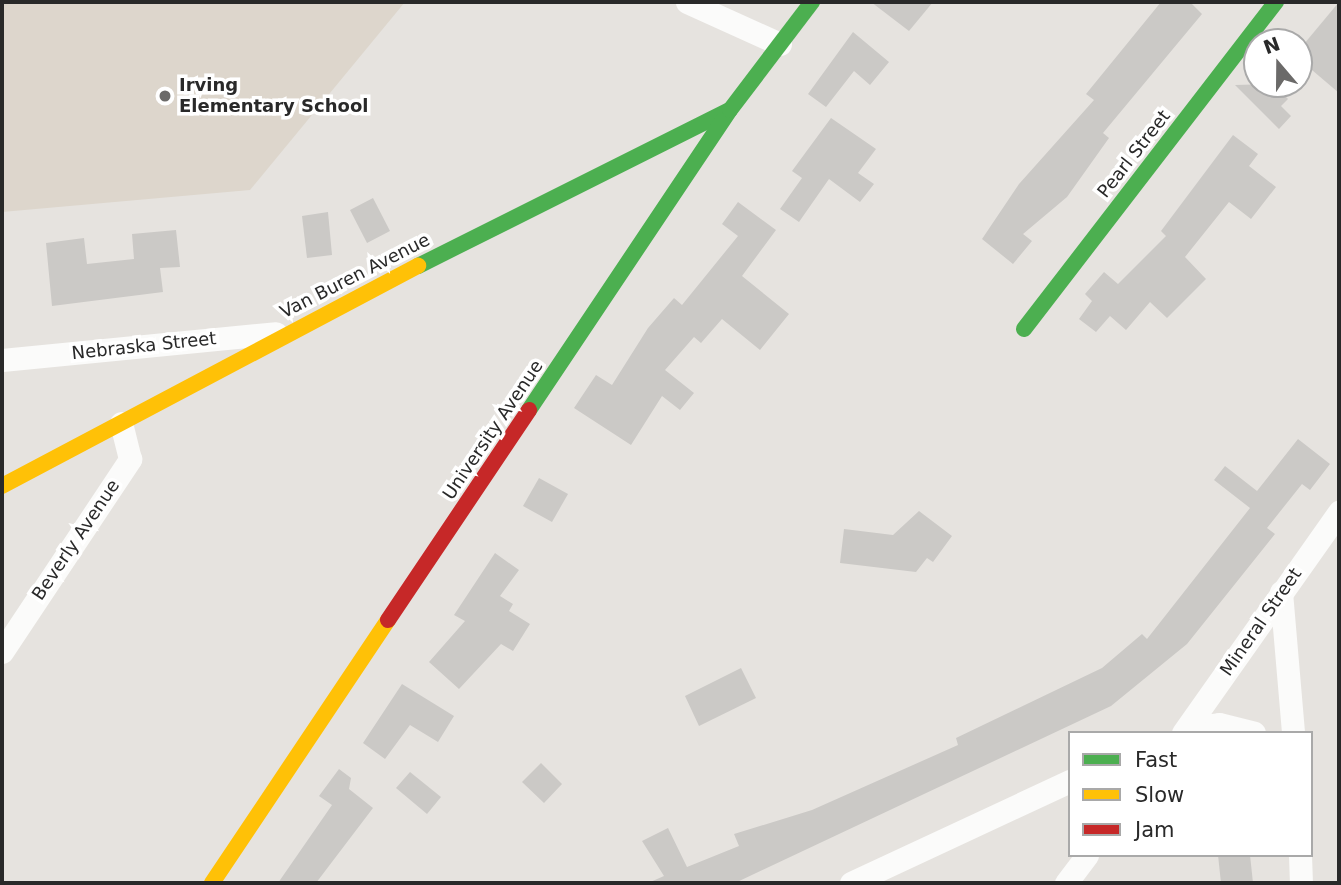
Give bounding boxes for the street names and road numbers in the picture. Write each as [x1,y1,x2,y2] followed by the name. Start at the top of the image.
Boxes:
[1093,106,1175,202] street label: Pearl Street
[277,229,433,323] street label: Van Buren Avenue
[71,328,217,364] street label: Nebraska Street
[438,356,548,504] street label: University Avenue
[28,476,124,604] street label: Beverly Avenue
[1216,564,1306,680] street label: Mineral Street

